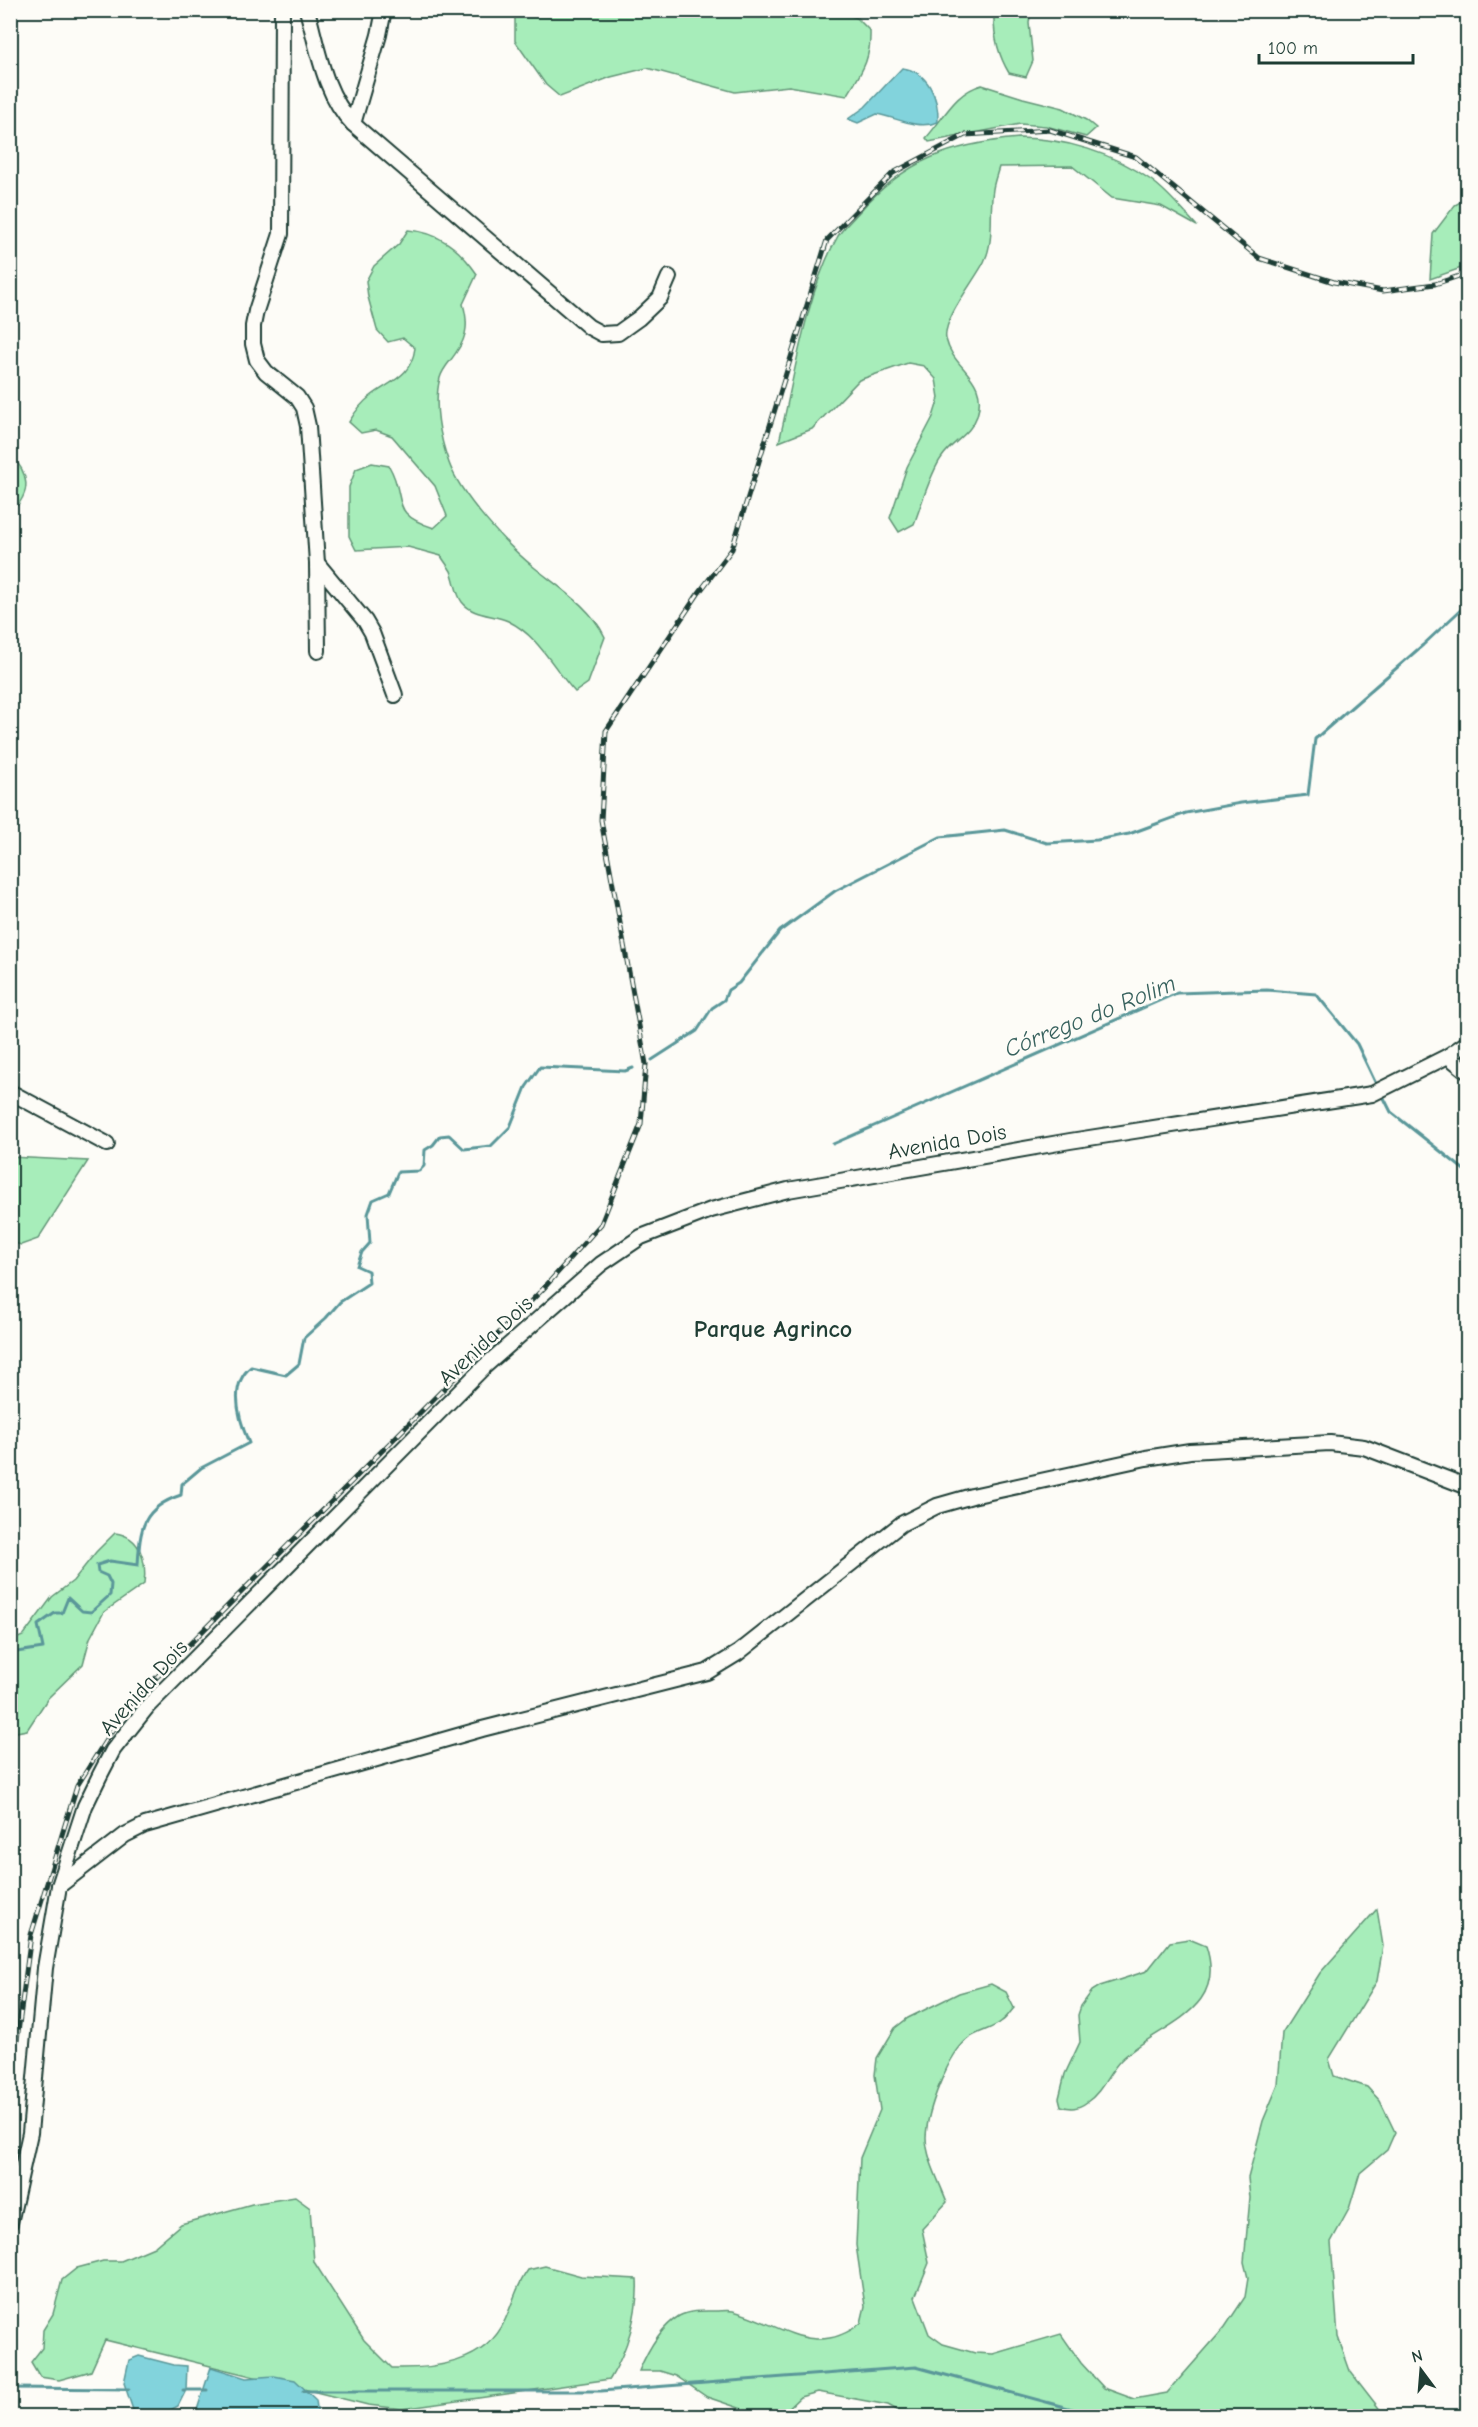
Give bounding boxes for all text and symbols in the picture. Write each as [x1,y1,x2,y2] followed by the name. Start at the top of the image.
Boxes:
[1259,27,1414,65] scale bar
[1268,38,1318,59] text: 100 m
[1000,969,1180,1063] water label: Córrego do Rolim
[886,1119,1008,1165] street label: Avenida Dois
[433,1290,538,1391] street label: Avenida Dois
[694,1315,852,1343] district label: Parque Agrinco
[94,1634,193,1741] street label: Avenida Dois
[1391,2340,1451,2400] north arrow
[1410,2346,1425,2367] text: N

